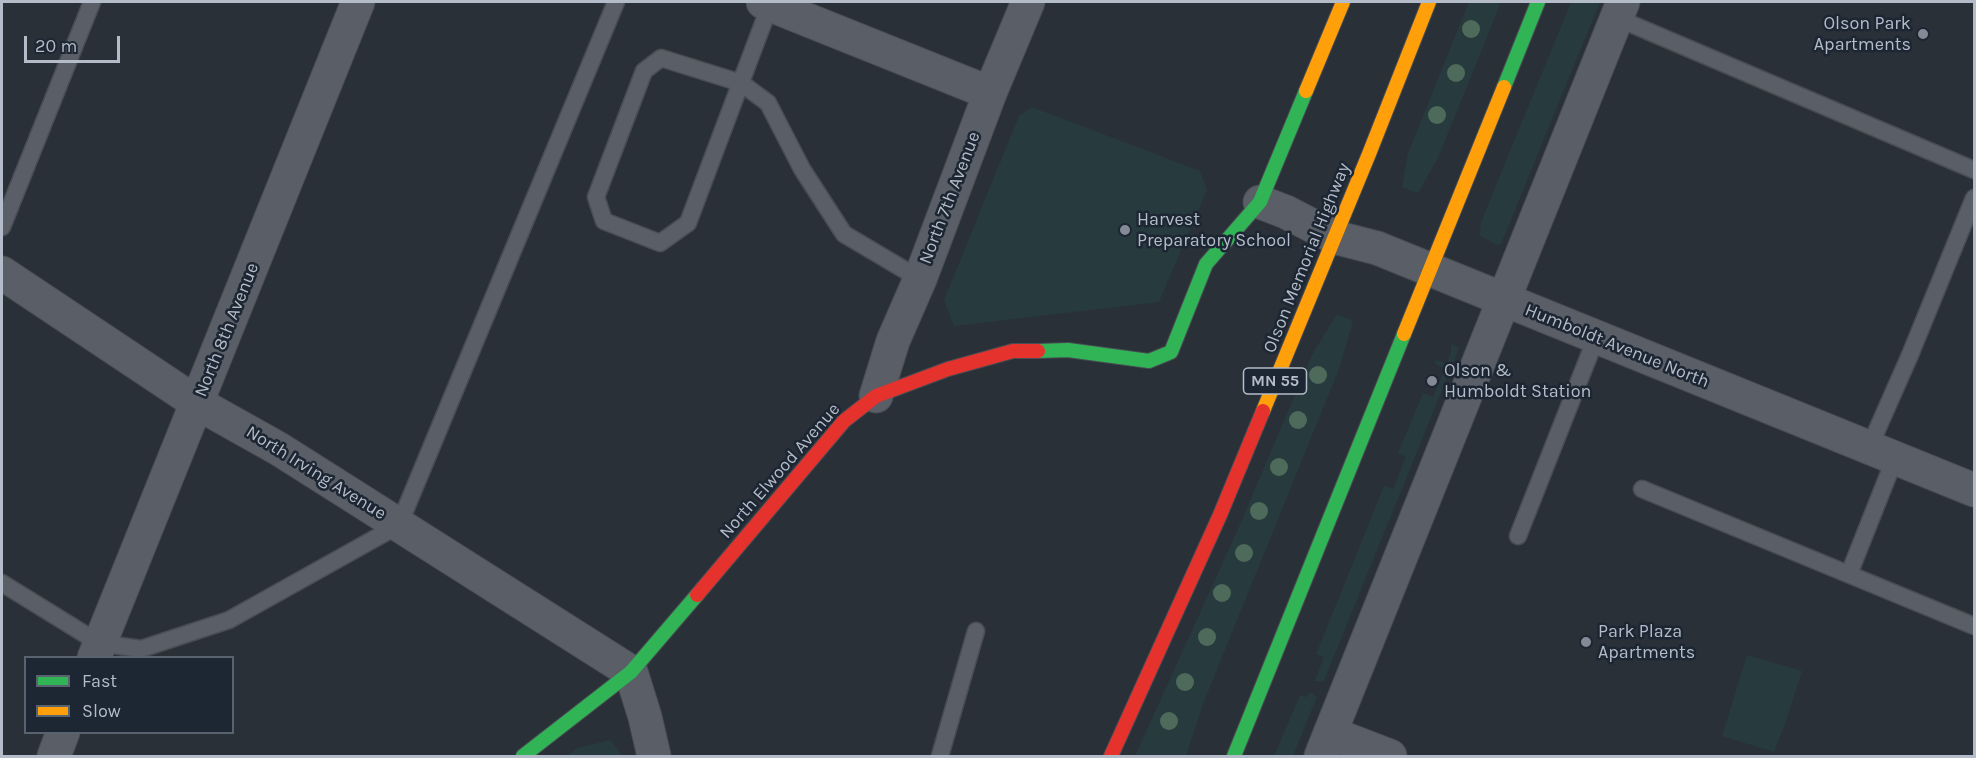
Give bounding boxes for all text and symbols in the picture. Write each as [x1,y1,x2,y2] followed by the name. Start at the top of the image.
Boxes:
[1814,13,1911,56] place label: Olson Park Apartments
[27,24,123,62] scale bar
[1916,27,1930,41] marker: Olson Park Apartments
[35,35,77,57] text: 20 m
[915,129,985,267] street label: North 7th Avenue
[1259,160,1355,356] street label: Olson Memorial Highway
[1137,209,1291,252] place label: Harvest Preparatory School
[1118,223,1132,237] marker: Harvest Preparatory School
[190,260,264,400] street label: North 8th Avenue
[1522,299,1712,393] street label: Humboldt Avenue North
[1444,360,1591,403] place label: Olson & Humboldt Station
[1244,368,1306,394] road number: MN 55
[1425,374,1439,388] marker: Olson & Humboldt Station
[715,399,845,543] street label: North Elwood Avenue
[242,421,390,525] street label: North Irving Avenue
[1598,621,1695,664] place label: Park Plaza Apartments
[1579,635,1593,649] marker: Park Plaza Apartments
[24,656,234,734] legend
[82,670,117,692] text: Fast
[82,700,121,722] text: Slow

